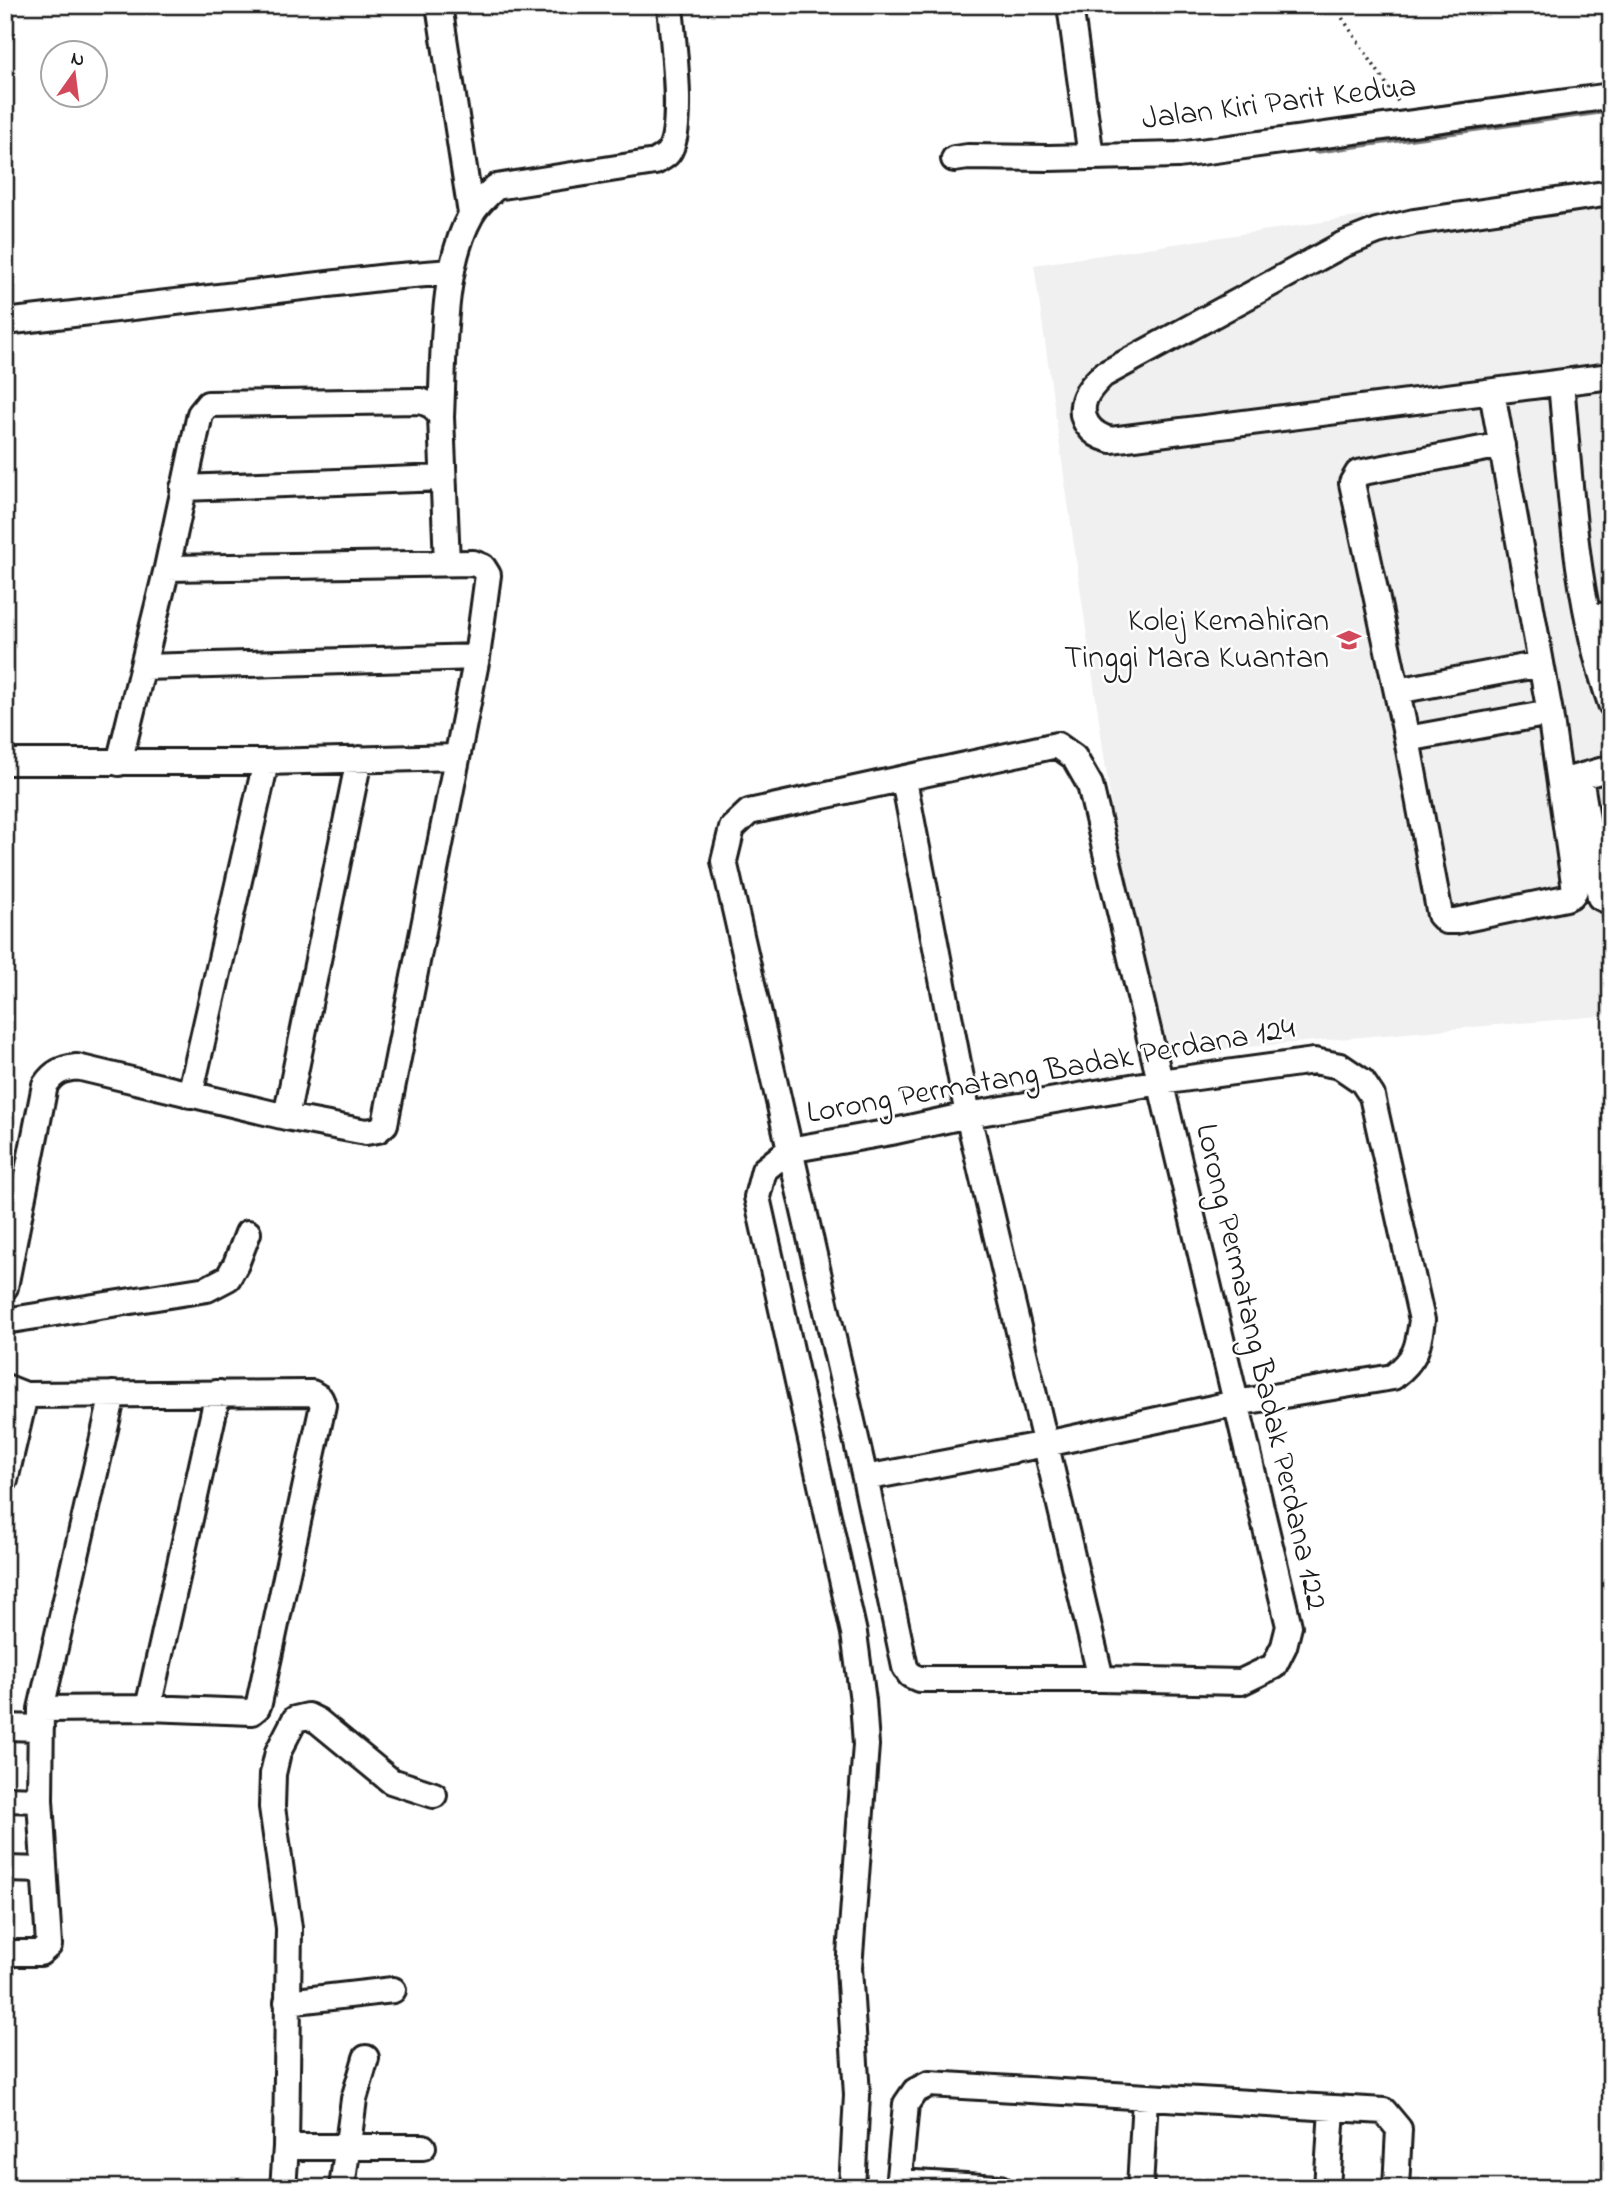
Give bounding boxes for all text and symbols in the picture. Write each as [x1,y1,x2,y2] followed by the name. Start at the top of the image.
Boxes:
[38,38,108,108] north arrow
[68,45,87,75] text: N
[1139,64,1419,144] street label: Jalan Kiri Parit Kedua
[1064,599,1329,683] place label: Kolej Kemahiran Tinggi Mara Kuantan
[1335,626,1363,654] school or university icon: Kolej Kemahiran Tinggi Mara Kuantan
[803,1006,1299,1138] street label: Lorong Permatang Badak Perdana 124
[1181,1119,1339,1615] street label: Lorong Permatang Badak Perdana 122

